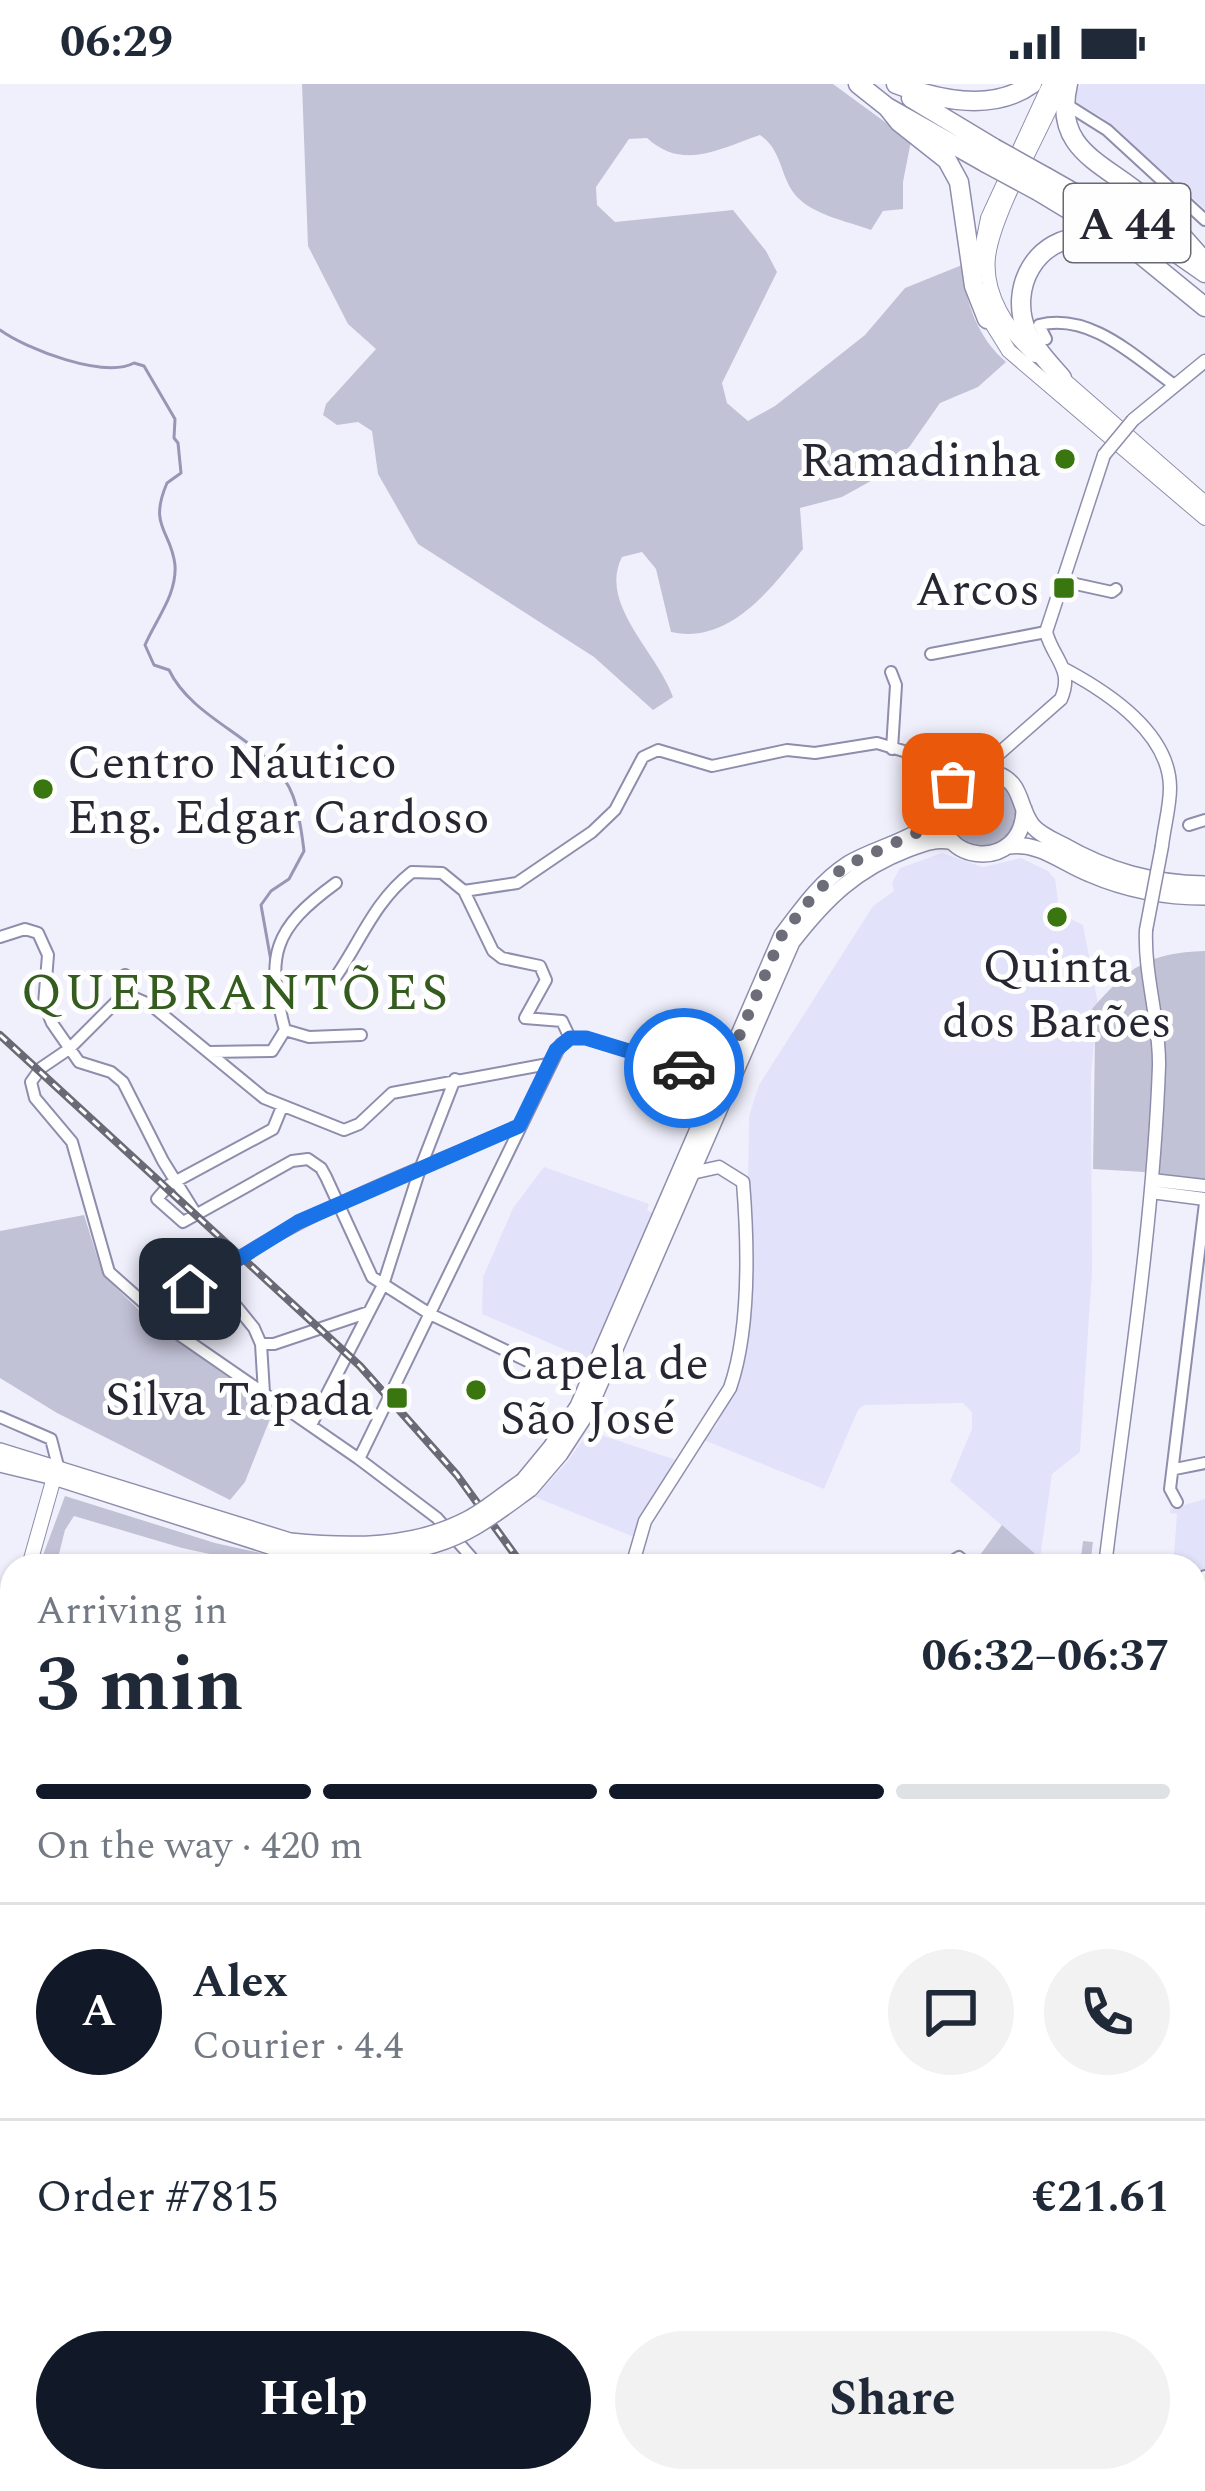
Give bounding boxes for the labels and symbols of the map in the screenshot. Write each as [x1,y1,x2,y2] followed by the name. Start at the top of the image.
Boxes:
[1064,184,1190,262] road number: A 44
[800,425,1041,498] place label: Ramadinha
[1052,446,1078,472] marker: Ramadinha
[915,554,1040,627] place label: Arcos
[1051,575,1077,601] marker: Arcos
[67,727,489,855] place label: Centro Náutico Eng. Edgar Cardoso
[902,733,1004,835] pin
[30,776,56,802] marker: Centro Náutico Eng. Edgar Cardoso
[1044,904,1070,930] marker: Quinta dos Barões
[942,931,1172,1059] place label: Quinta dos Barões
[21,955,451,1033] district label: QUEBRANTÕES
[624,1008,744,1128] courier
[139,1238,241,1340] pin
[500,1328,709,1456] place label: Capela de São José
[105,1364,373,1437] place label: Silva Tapada
[463,1377,489,1403] marker: Capela de São José
[384,1385,410,1411] marker: Silva Tapada

